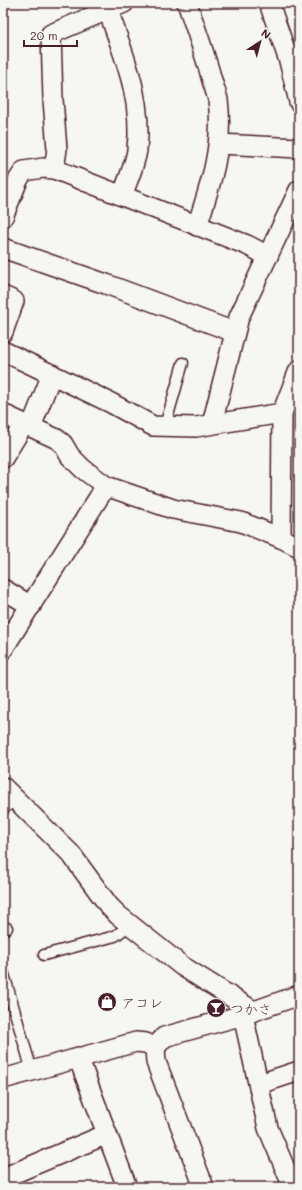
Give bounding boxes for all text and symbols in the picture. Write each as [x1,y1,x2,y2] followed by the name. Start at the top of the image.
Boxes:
[24,22,77,48] scale bar
[240,22,280,62] north arrow
[258,25,274,42] text: N
[30,27,58,43] text: 20 m
[96,991,118,1013] shop icon: アコレ
[121,993,163,1012] place label: アコレ
[205,997,227,1019] bar icon: つかさ
[230,999,272,1018] place label: つかさ

